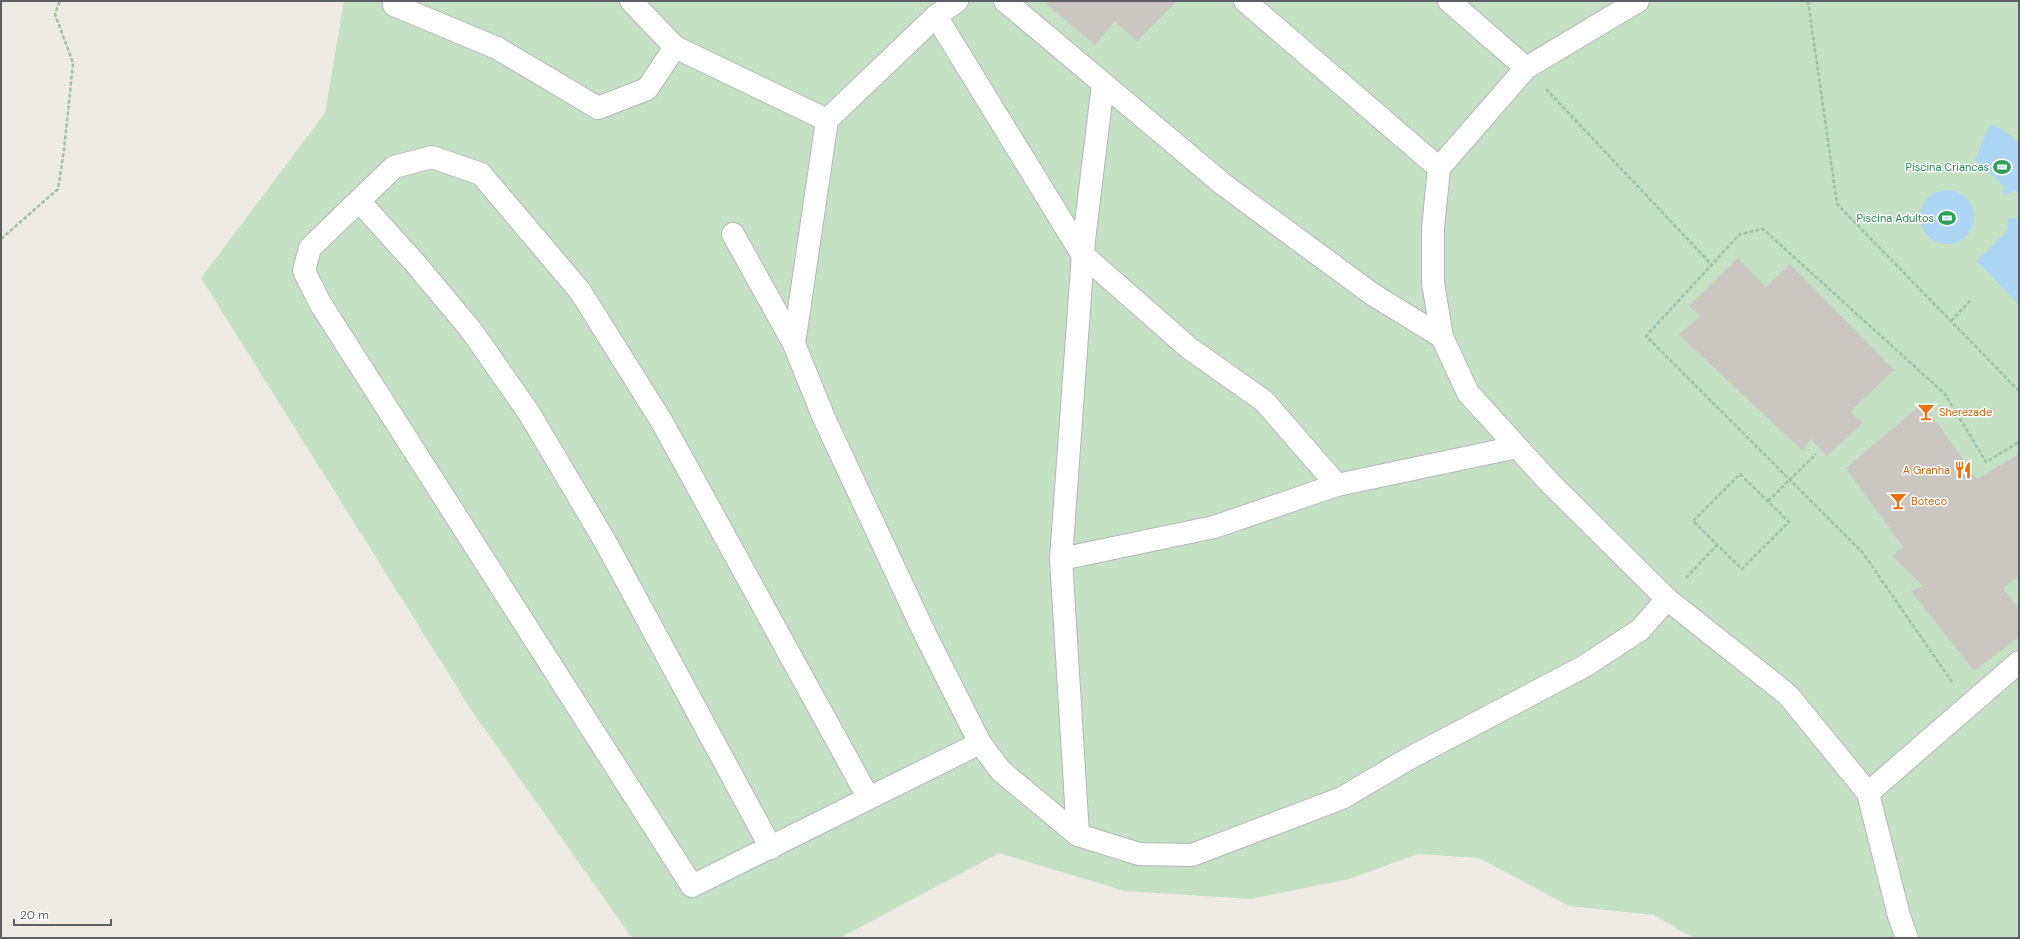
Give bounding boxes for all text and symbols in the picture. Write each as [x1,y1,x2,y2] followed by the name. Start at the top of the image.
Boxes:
[1992,157,2012,177] sports icon: Piscina Criancas
[1906,160,1989,174] place label: Piscina Criancas
[1937,208,1957,228] sports icon: Piscina Adultos
[1856,211,1934,225] place label: Piscina Adultos
[1916,402,1936,422] bar icon: Sherezade
[1939,405,1992,419] place label: Sherezade
[1953,460,1973,480] restaurant icon: A Granha
[1903,463,1950,477] place label: A Granha
[1888,491,1908,511] bar icon: Boteco
[1911,494,1947,508] place label: Boteco
[14,901,111,927] scale bar
[20,907,49,923] text: 20 m

